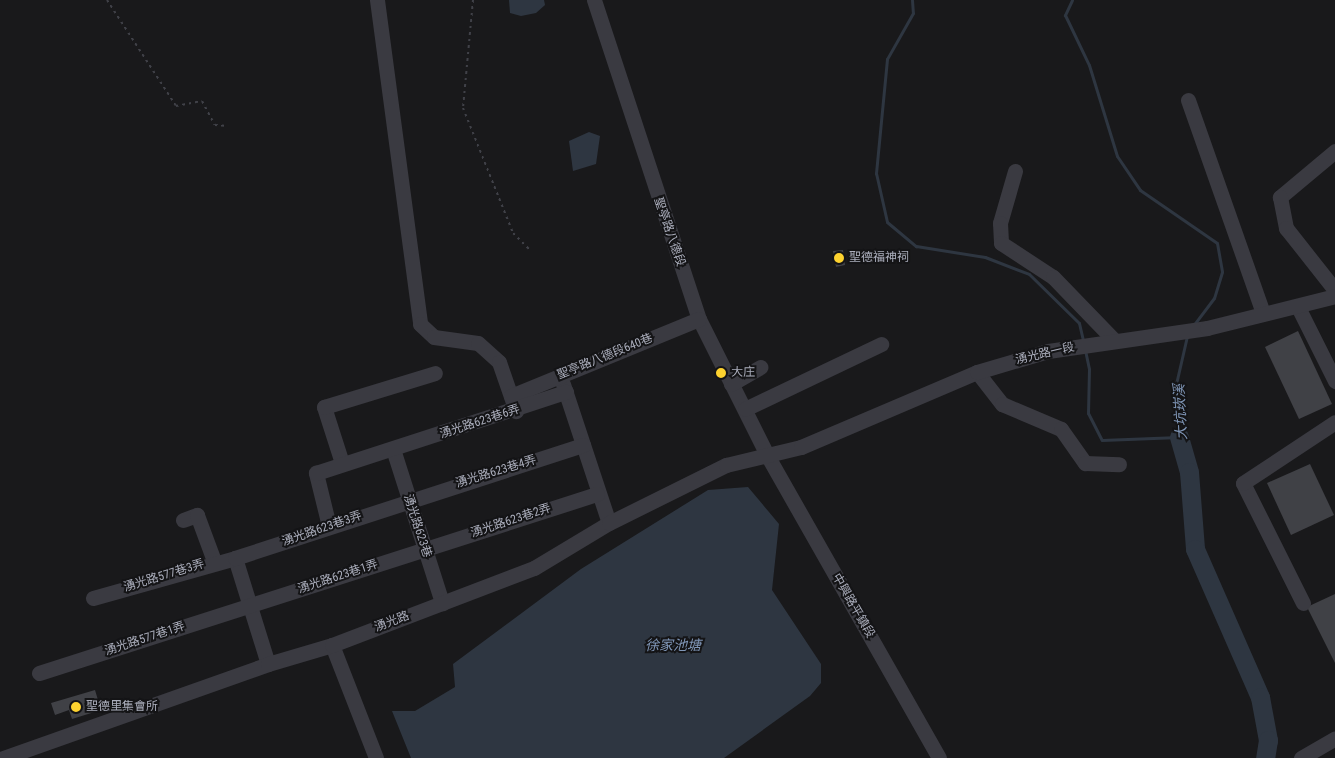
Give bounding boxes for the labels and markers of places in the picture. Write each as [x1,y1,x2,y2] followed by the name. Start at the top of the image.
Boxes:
[849,251,909,265] place label: 聖德福神祠
[833,252,845,264] marker: 聖德福神祠
[731,366,755,380] place label: 大庄
[715,367,727,379] marker: 大庄
[86,700,158,714] place label: 聖德里集會所
[70,701,82,713] marker: 聖德里集會所

